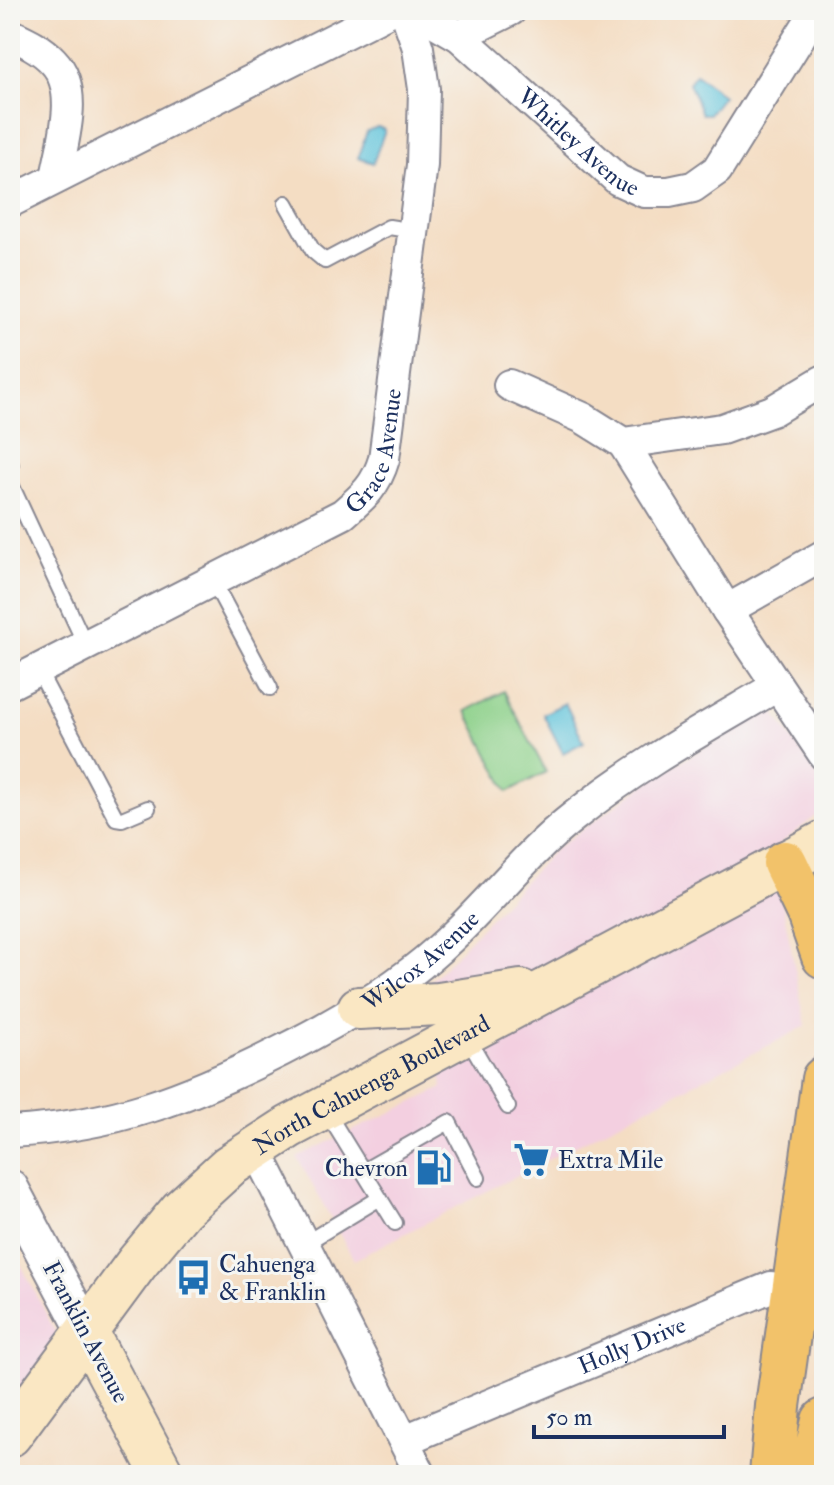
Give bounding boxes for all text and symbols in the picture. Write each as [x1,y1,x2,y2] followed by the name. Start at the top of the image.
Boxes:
[510,80,644,203] street label: Whitley Avenue
[338,387,408,521] street label: Grace Avenue
[355,904,486,1018] street label: Wilcox Avenue
[247,1007,495,1162] street label: North Cahuenga Boulevard
[513,1141,551,1179] supermarket icon: Extra Mile
[558,1145,663,1176] place label: Extra Mile
[415,1149,453,1187] fuel station icon: Chevron
[325,1153,408,1184] place label: Chevron
[219,1249,326,1308] place label: Cahuenga & Franklin
[36,1256,136,1408] street label: Franklin Avenue
[174,1259,212,1297] bus stop icon: Cahuenga & Franklin
[574,1309,690,1381] street label: Holly Drive
[534,1389,724,1439] scale bar
[546,1402,593,1433] text: 50 m

